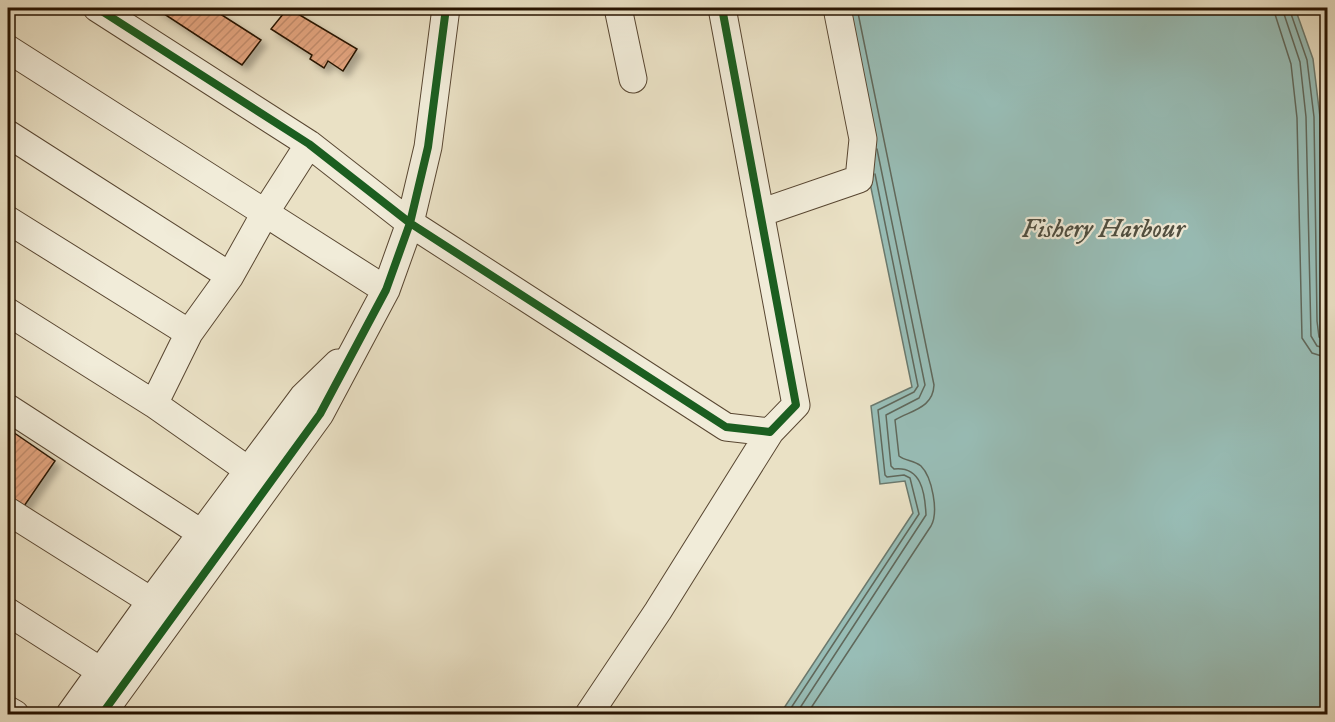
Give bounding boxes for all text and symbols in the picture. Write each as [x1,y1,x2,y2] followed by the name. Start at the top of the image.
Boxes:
[1022,213,1186,246] water label: Fishery Harbour

